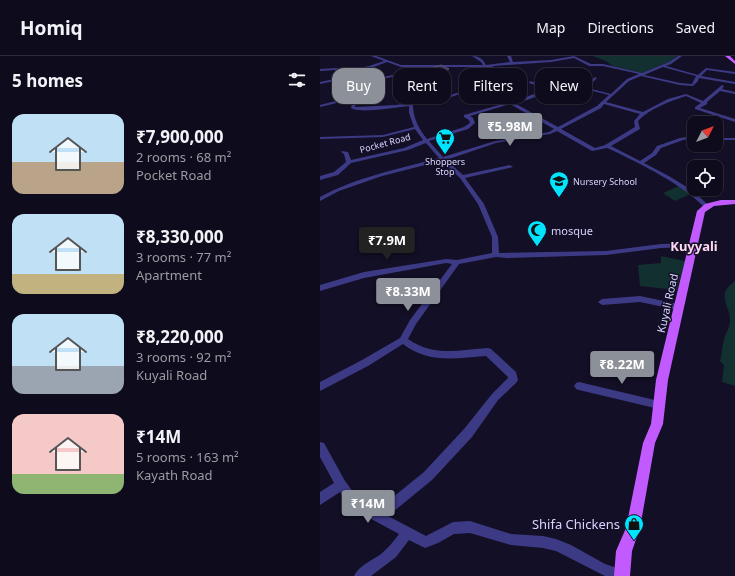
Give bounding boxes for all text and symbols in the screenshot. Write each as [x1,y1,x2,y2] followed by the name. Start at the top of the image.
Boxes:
[20,15,83,41] text: Homiq
[536,18,565,37] text: Map
[587,18,654,37] text: Directions
[676,18,715,37] text: Saved
[332,68,385,104] chip: Buy
[393,68,451,104] chip: Rent
[459,68,527,104] chip: Filters
[535,68,592,104] chip: New
[12,69,83,92] text: 5 homes
[286,69,308,91] icon: filters
[477,113,543,147] pin: ₹5.98M
[687,116,723,152] north arrow
[687,116,723,196] map controls
[487,117,533,135] text: ₹5.98M
[136,125,223,148] text: ₹7,900,000
[434,127,456,155] supermarket icon: Shoppers Stop
[44,130,92,178] icon: home
[358,130,412,156] street label: Pocket Road
[136,148,231,166] text: 2 rooms · 68 m²
[425,155,465,178] place label: Shoppers Stop
[687,160,723,196] button: locate
[136,166,212,184] text: Pocket Road
[548,170,570,198] school or university icon: Nursery School
[573,175,637,188] place label: Nursery School
[526,219,548,247] mosque icon: mosque
[551,223,593,238] place label: mosque
[136,225,223,248] text: ₹8,330,000
[359,227,415,261] pin: ₹7.9M
[44,230,92,278] icon: home
[368,231,406,249] text: ₹7.9M
[670,237,718,255] district label: Kuyyali
[136,248,231,266] text: 3 rooms · 77 m²
[136,266,202,284] text: Apartment
[653,272,681,334] street label: Kuyali Road
[375,278,441,312] pin: ₹8.33M
[385,282,431,300] text: ₹8.33M
[136,325,223,348] text: ₹8,220,000
[44,330,92,378] icon: home
[136,348,231,366] text: 3 rooms · 92 m²
[589,351,655,385] pin: ₹8.22M
[599,355,645,373] text: ₹8.22M
[136,366,207,384] text: Kuyali Road
[136,425,181,448] text: ₹14M
[44,430,92,478] icon: home
[136,448,239,466] text: 5 rooms · 163 m²
[136,466,213,484] text: Kayath Road
[344,490,392,524] pin: ₹14M
[351,494,385,512] text: ₹14M
[623,513,645,541] shop icon: Shifa Chickens
[532,515,620,533] place label: Shifa Chickens

